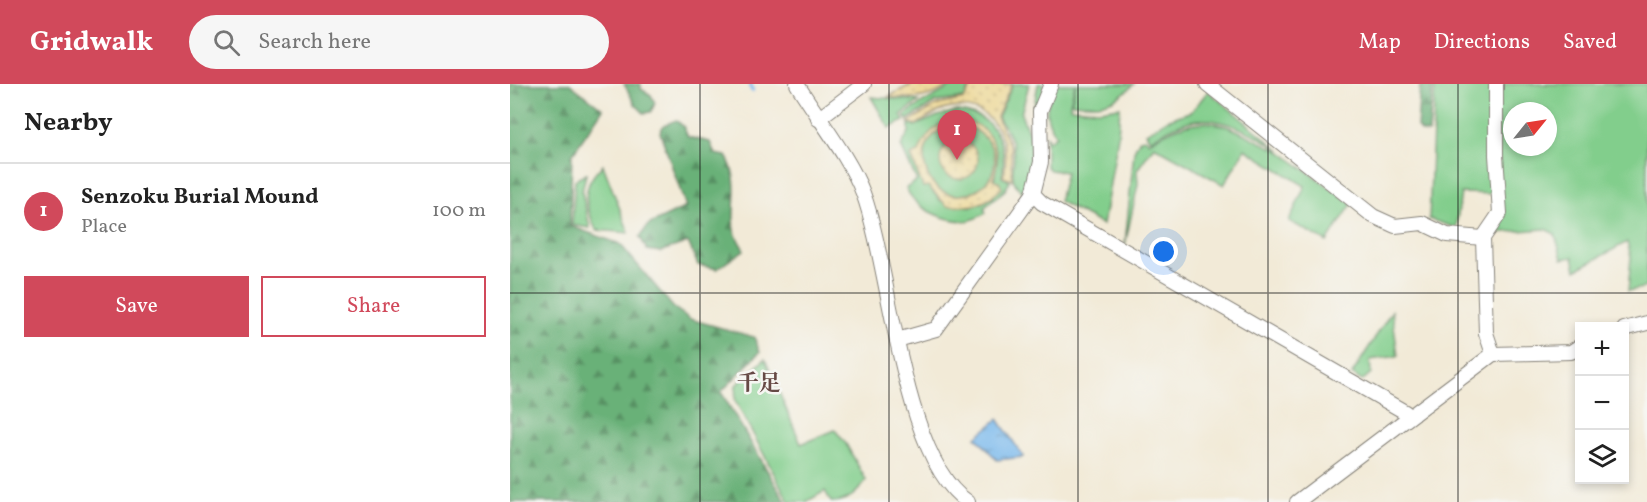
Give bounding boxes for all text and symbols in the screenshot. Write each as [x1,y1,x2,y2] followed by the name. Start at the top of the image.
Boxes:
[189,15,609,69] search box
[30,23,153,62] text: Gridwalk
[210,26,243,59] icon: search
[258,27,371,58] text: Search here
[1359,28,1401,57] text: Map
[1434,28,1530,57] text: Directions
[1563,28,1617,57] text: Saved
[1503,102,1557,156] north arrow
[24,105,113,141] text: Nearby
[938,110,976,160] pin: 1
[81,182,319,213] text: Senzoku Burial Mound
[39,197,48,225] text: 1
[432,197,486,225] text: 100 m
[81,213,127,241] text: Place
[1149,237,1178,266] your location
[24,276,249,337] button: Save
[261,276,486,337] button: Share
[1575,322,1629,484] map controls
[1575,322,1629,376] button: +
[737,369,781,400] district label: 千足
[1575,376,1629,430] button: −
[1575,430,1629,484] button: layers

